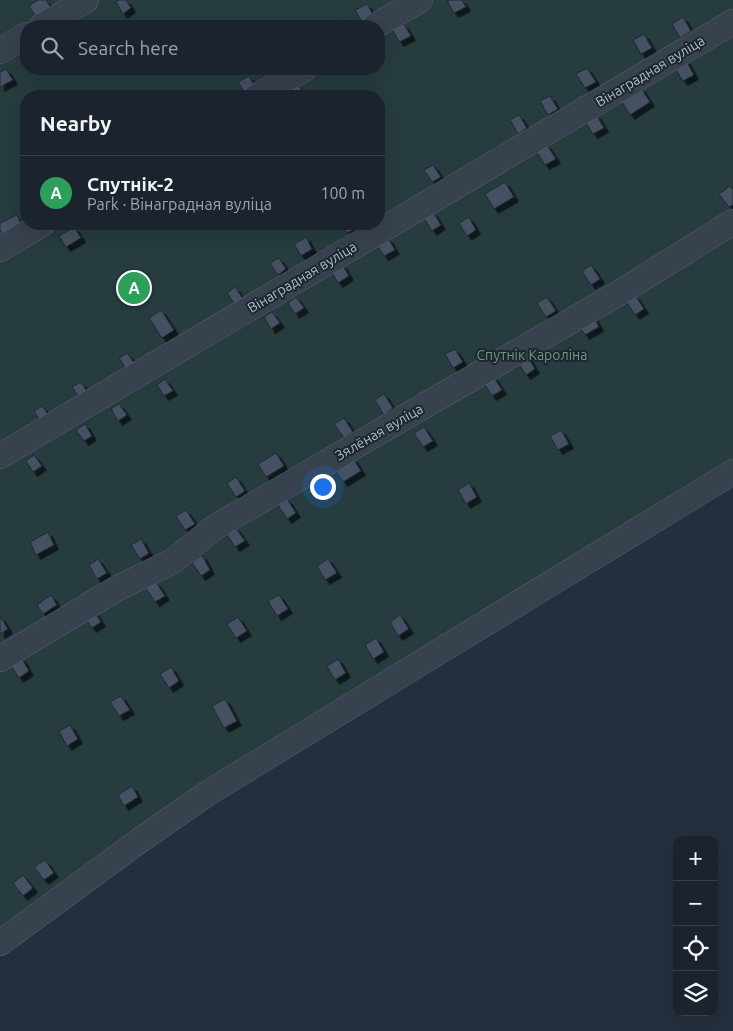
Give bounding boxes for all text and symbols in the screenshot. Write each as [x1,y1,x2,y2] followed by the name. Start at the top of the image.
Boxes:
[20,20,385,75] search box
[593,32,707,110] street label: Вінаградная вуліца
[38,34,66,62] icon: search
[78,37,178,59] text: Search here
[40,111,111,135] text: Nearby
[87,173,174,195] text: Спутнік-2
[50,184,62,202] text: A
[320,184,365,202] text: 100 m
[87,195,272,213] text: Park · Вінаградная вуліца
[245,238,359,316] street label: Вінаградная вуліца
[118,269,150,307] pin: A
[477,347,587,363] park label: Спутнік Кароліна
[332,400,426,464] street label: Зялёная вуліца
[310,474,336,500] your location
[673,836,718,1016] map controls
[673,836,718,881] button: +
[673,881,718,926] button: −
[673,926,718,971] button: locate
[673,971,718,1016] button: layers

